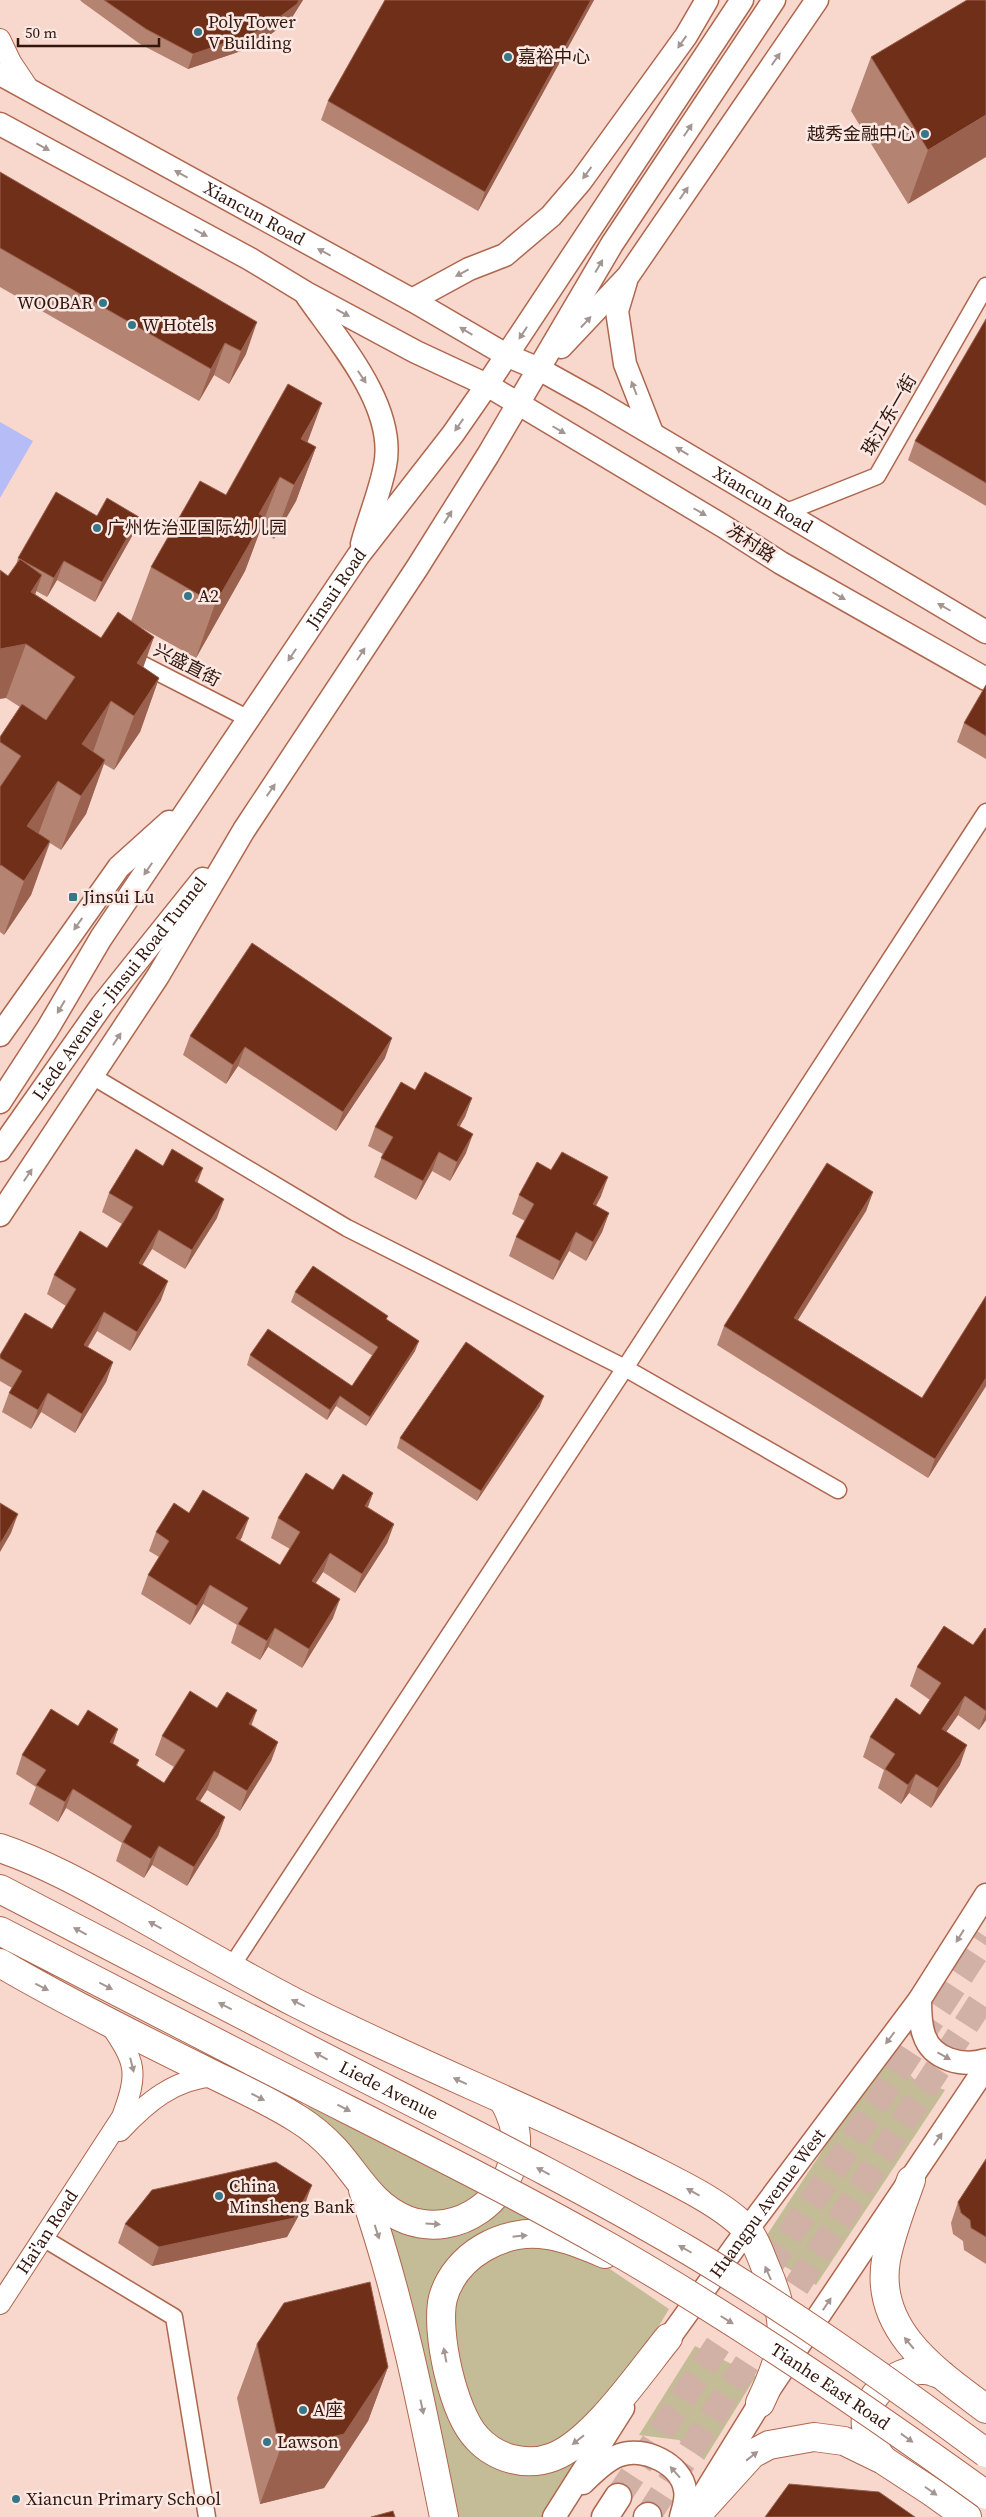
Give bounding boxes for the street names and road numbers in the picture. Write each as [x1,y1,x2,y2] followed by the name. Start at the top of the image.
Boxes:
[199,175,310,251] street label: Xiancun Road
[855,370,922,460] street label: 珠江东一街
[709,460,818,539] street label: Xiancun Road
[722,517,781,568] street label: 冼村路
[299,543,372,634] street label: Jinsui Road
[149,637,225,692] street label: 兴盛直街
[26,871,212,1105] street label: Liede Avenue - Jinsui Road Tunnel
[335,2054,443,2125] street label: Liede Avenue
[703,2123,831,2283] street label: Huangpu Avenue West
[10,2185,83,2279] street label: Hai'an Road
[766,2337,895,2435] street label: Tianhe East Road

